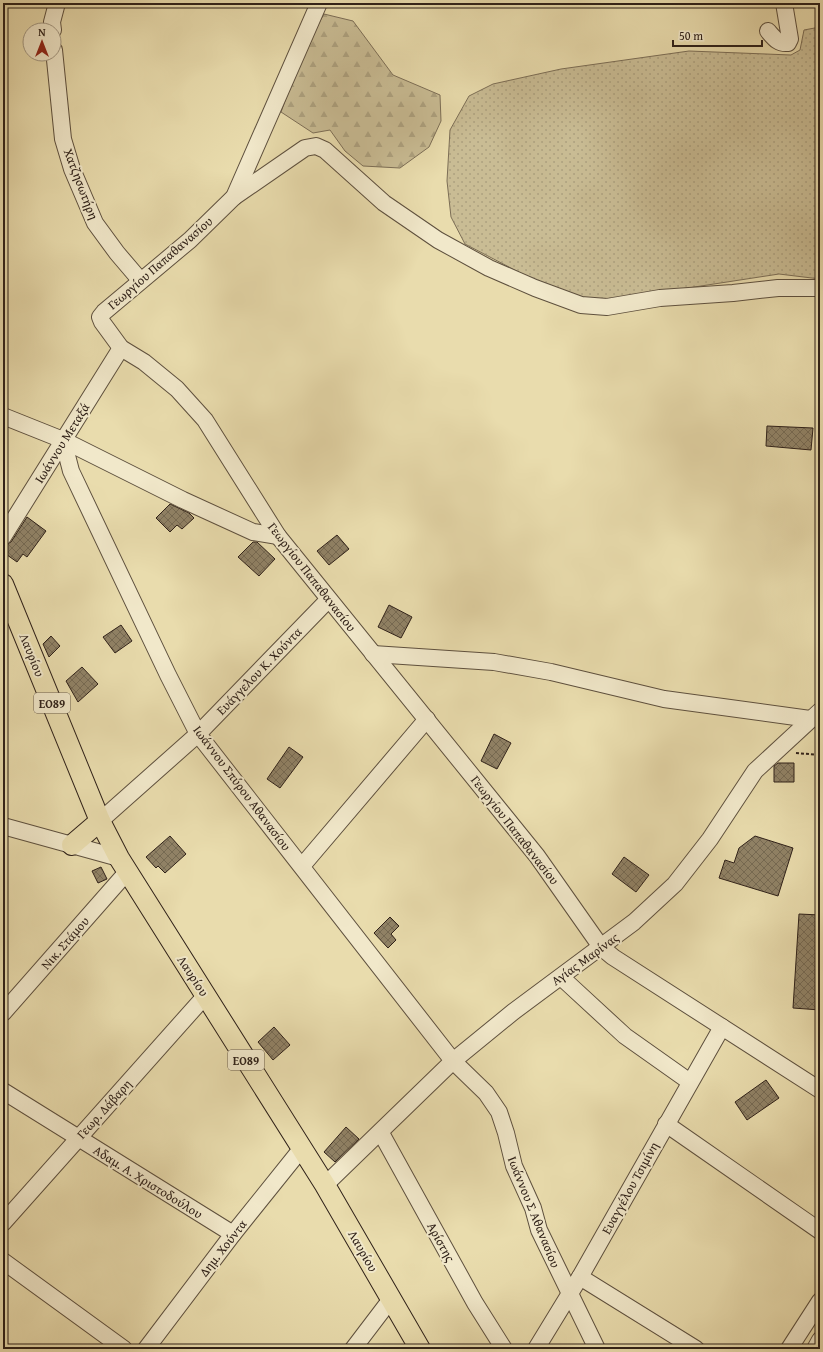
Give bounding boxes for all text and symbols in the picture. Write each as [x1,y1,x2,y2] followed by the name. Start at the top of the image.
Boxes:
[22,22,62,62] north arrow
[673,22,762,48] scale bar
[38,24,46,40] text: N
[679,27,703,44] text: 50 m
[59,146,103,222] street label: Χατζησωτήρη
[103,212,217,314] street label: Γεωργίου Παπαθανασίου
[30,399,94,487] street label: Ιωάννου Μεταξά
[263,518,361,636] street label: Γεωργίου Παπαθανασίου
[212,623,306,719] street label: Ευάγγελου Κ. Χούντα
[15,630,49,680] street label: Λαυρίου
[34,693,70,713] road number: ΕΟ89
[189,721,296,855] street label: Ιωάννου Σπύρου Αθανασίου
[466,771,564,889] street label: Γεωργίου Παπαθανασίου
[36,912,94,974] street label: Νικ. Στάμου
[547,928,623,990] street label: Αγίας Μαρίνας
[173,952,213,1000] street label: Λαυρίου
[228,1050,264,1070] road number: ΕΟ89
[72,1075,136,1143] street label: Γεωρ. Δάβαρη
[597,1138,663,1238] street label: Ευαγγέλου Τσιμίνη
[90,1141,207,1223] street label: Αδαμ. Α. Χριστοδούλου
[503,1153,565,1271] street label: Ιωάννου Σ Αθανασίου
[195,1215,251,1281] street label: Δημ. Χούντα
[422,1219,460,1266] street label: Αρίστης
[343,1227,383,1276] street label: Λαυρίου

